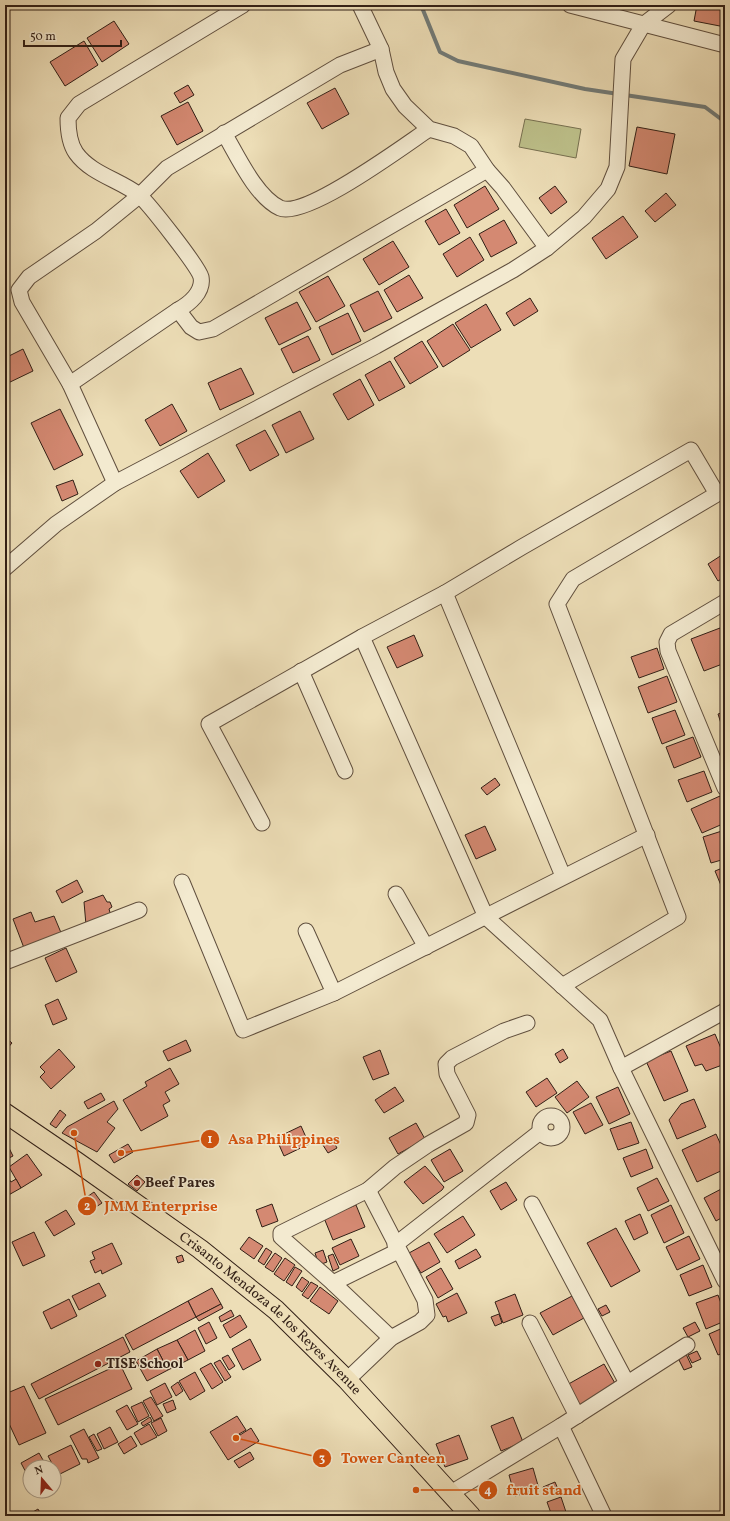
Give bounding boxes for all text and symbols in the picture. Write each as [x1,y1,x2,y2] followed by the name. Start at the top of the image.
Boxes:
[24,22,121,48] scale bar
[30,29,56,45] text: 50 m
[200,1126,348,1153] callout: Asa Philippines
[228,1130,340,1151] text: Asa Philippines
[208,1132,213,1148] text: 1
[145,1174,215,1193] place label: Beef Pares
[132,1178,142,1188] marker: Beef Pares
[77,1192,226,1219] callout: JMM Enterprise
[103,1197,218,1218] text: JMM Enterprise
[84,1199,90,1215] text: 2
[175,1228,366,1399] street label: Crisanto Mendoza de los Reyes Avenue
[106,1355,184,1374] place label: TISE School
[93,1359,103,1369] marker: TISE School
[312,1445,453,1472] callout: Tower Canteen
[341,1449,445,1470] text: Tower Canteen
[319,1451,325,1467] text: 3
[22,1459,62,1499] north arrow
[33,1463,45,1479] text: N
[478,1477,590,1504] callout: fruit stand
[506,1481,582,1502] text: fruit stand
[484,1483,492,1499] text: 4

